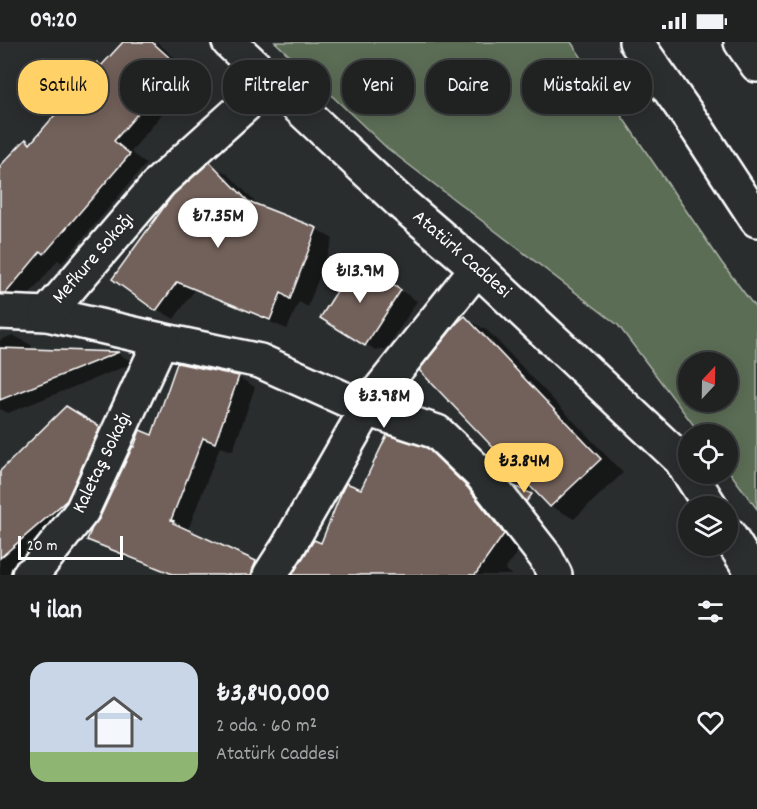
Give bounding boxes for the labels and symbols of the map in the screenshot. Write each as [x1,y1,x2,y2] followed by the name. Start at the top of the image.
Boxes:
[169,198,267,249] pin: ₺7.35M
[405,204,517,306] street label: Atatürk Caddesi
[46,207,142,311] street label: Mefkure Sokağı
[311,253,409,304] pin: ₺13.9M
[678,352,738,412] north arrow
[335,378,433,429] pin: ₺3.98M
[66,407,140,519] street label: Kaletaş Sokağı
[475,443,573,494] pin: ₺3.84M
[18,533,123,560] scale bar

